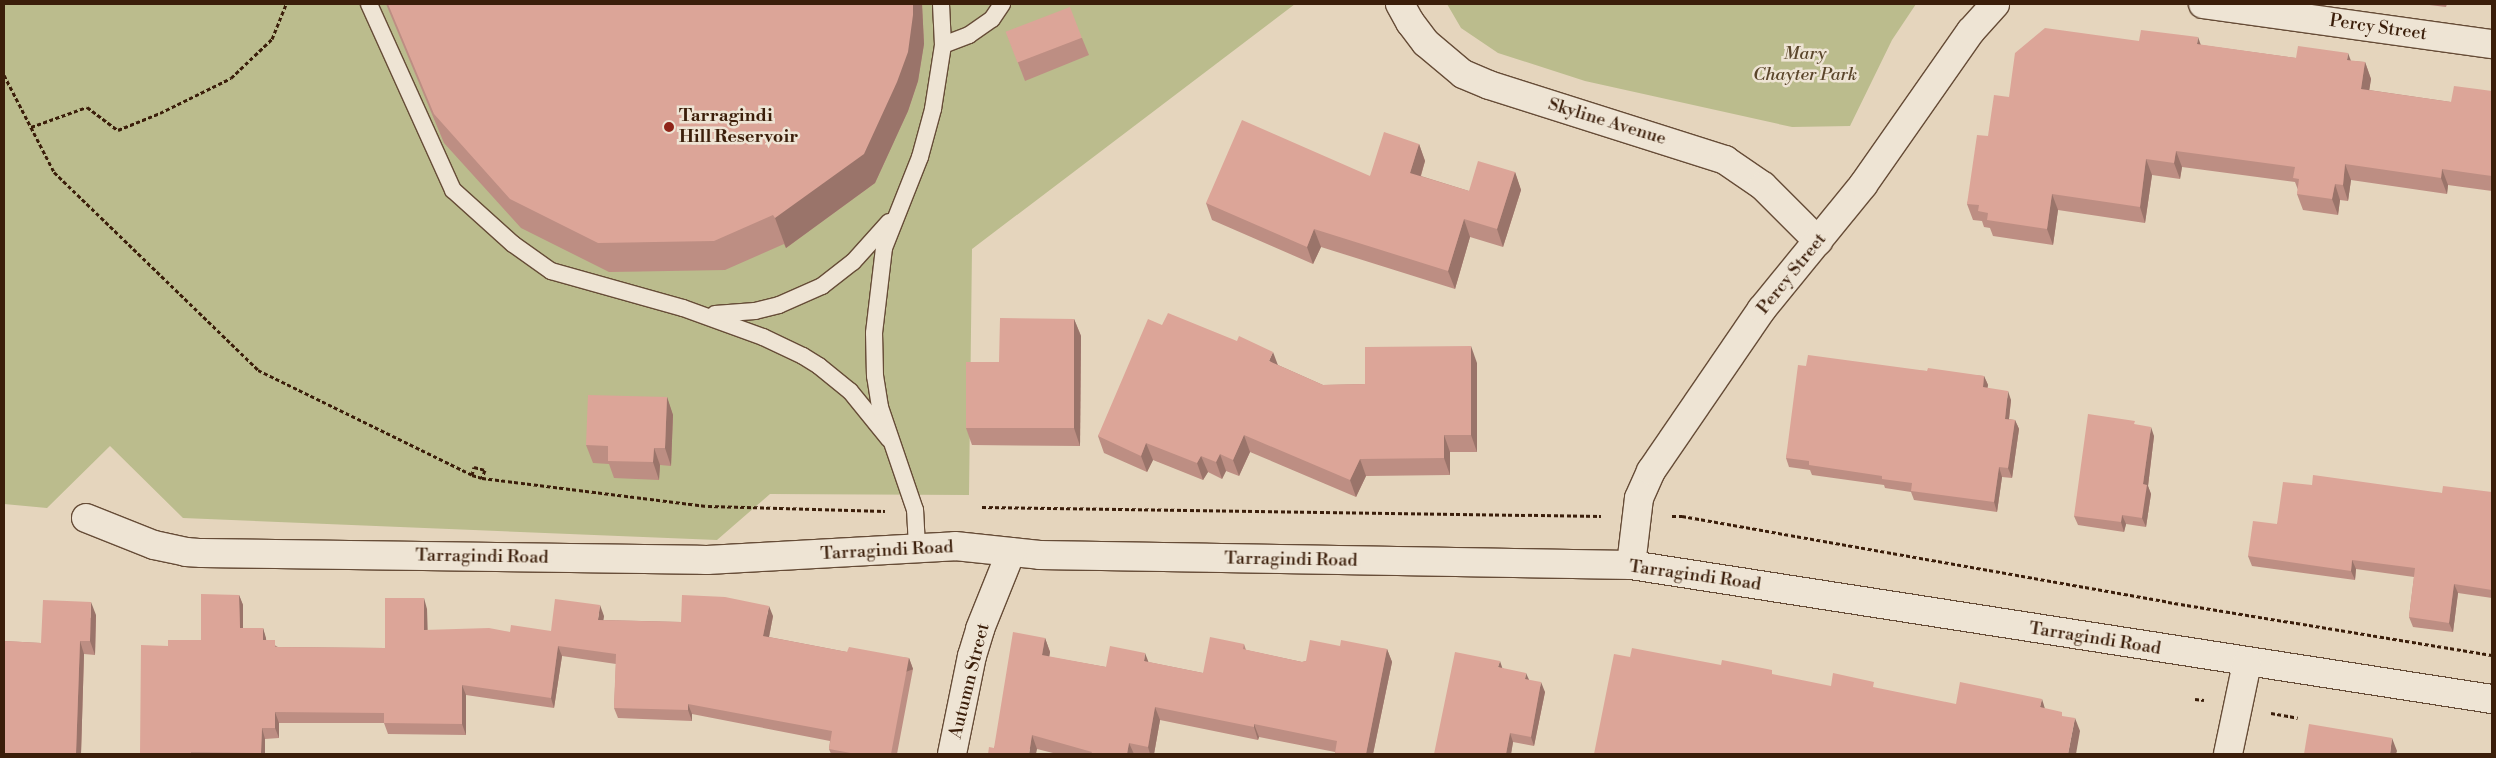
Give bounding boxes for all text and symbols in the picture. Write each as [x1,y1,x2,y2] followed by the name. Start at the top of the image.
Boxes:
[2328,10,2428,46] street label: Percy Street
[1753,44,1857,86] park label: Mary Chayter Park
[1545,94,1669,150] street label: Skyline Avenue
[679,106,798,148] place label: Tarragindi Hill Reservoir
[663,121,675,133] marker: Tarragindi Hill Reservoir
[1753,229,1831,319] street label: Percy Street
[820,537,954,565] street label: Tarragindi Road
[415,545,549,569] street label: Tarragindi Road
[1224,548,1358,572] street label: Tarragindi Road
[1628,556,1762,596] street label: Tarragindi Road
[2027,618,2163,660] street label: Tarragindi Road
[945,621,995,741] street label: Autumn Street

